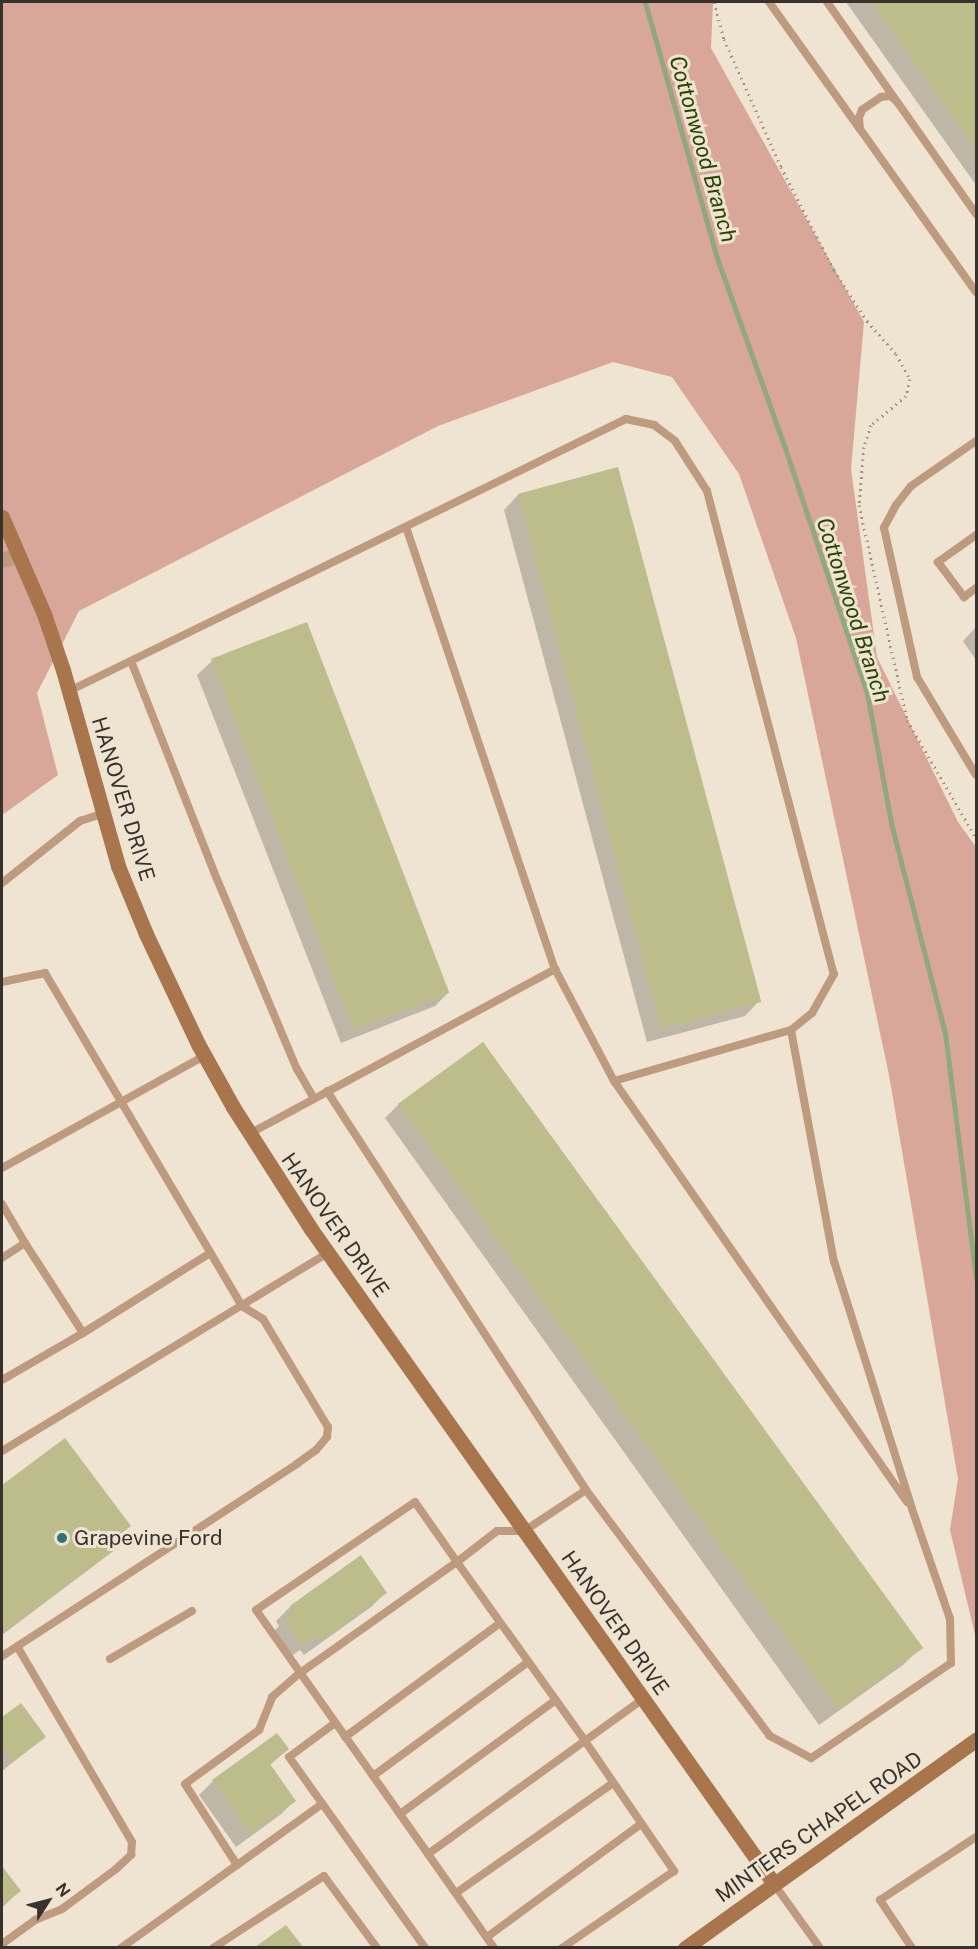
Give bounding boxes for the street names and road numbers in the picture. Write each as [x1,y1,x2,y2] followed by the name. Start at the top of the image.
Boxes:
[86,714,160,884] street label: HANOVER DRIVE
[276,1148,394,1302] street label: HANOVER DRIVE
[556,1546,674,1700] street label: HANOVER DRIVE
[711,1746,927,1908] street label: MINTERS CHAPEL ROAD

